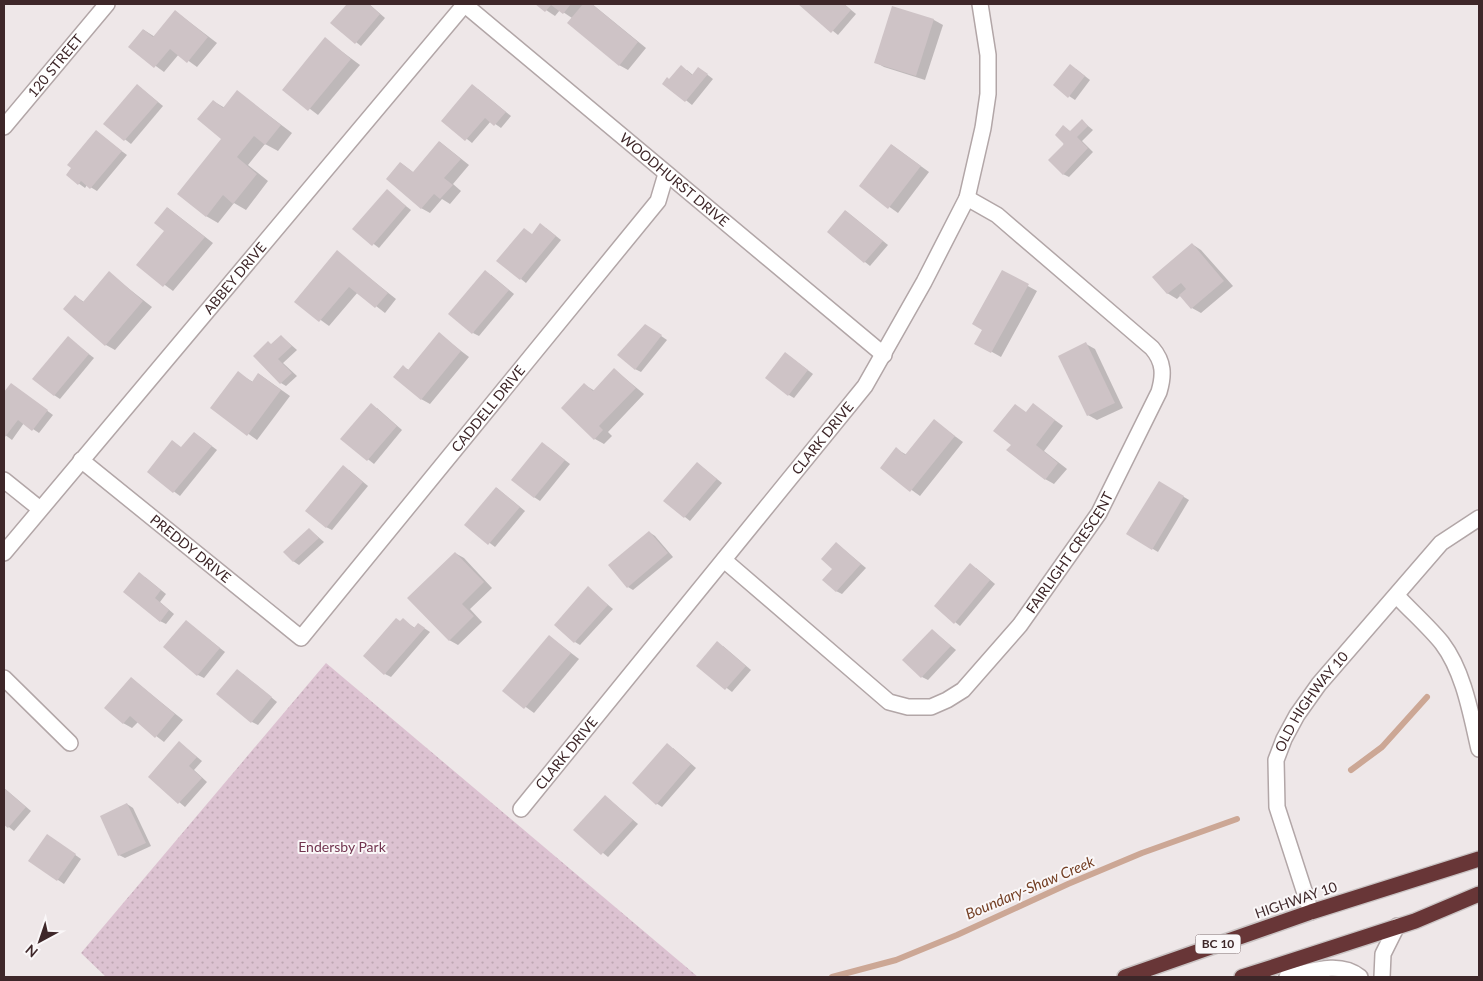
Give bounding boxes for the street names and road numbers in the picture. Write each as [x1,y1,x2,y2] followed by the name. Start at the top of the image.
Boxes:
[24,30,87,100] street label: 120 STREET
[616,129,733,230] street label: WOODHURST DRIVE
[200,238,269,317] street label: ABBEY DRIVE
[448,362,528,455] street label: CADDELL DRIVE
[788,398,857,478] street label: CLARK DRIVE
[1022,488,1116,616] street label: FAIRLIGHT CRESCENT
[147,511,235,586] street label: PREDDY DRIVE
[1271,648,1351,754] street label: OLD HIGHWAY 10
[531,713,601,793] street label: CLARK DRIVE
[1252,878,1339,922] street label: HIGHWAY 10
[1196,934,1240,954] road number: BC 10

